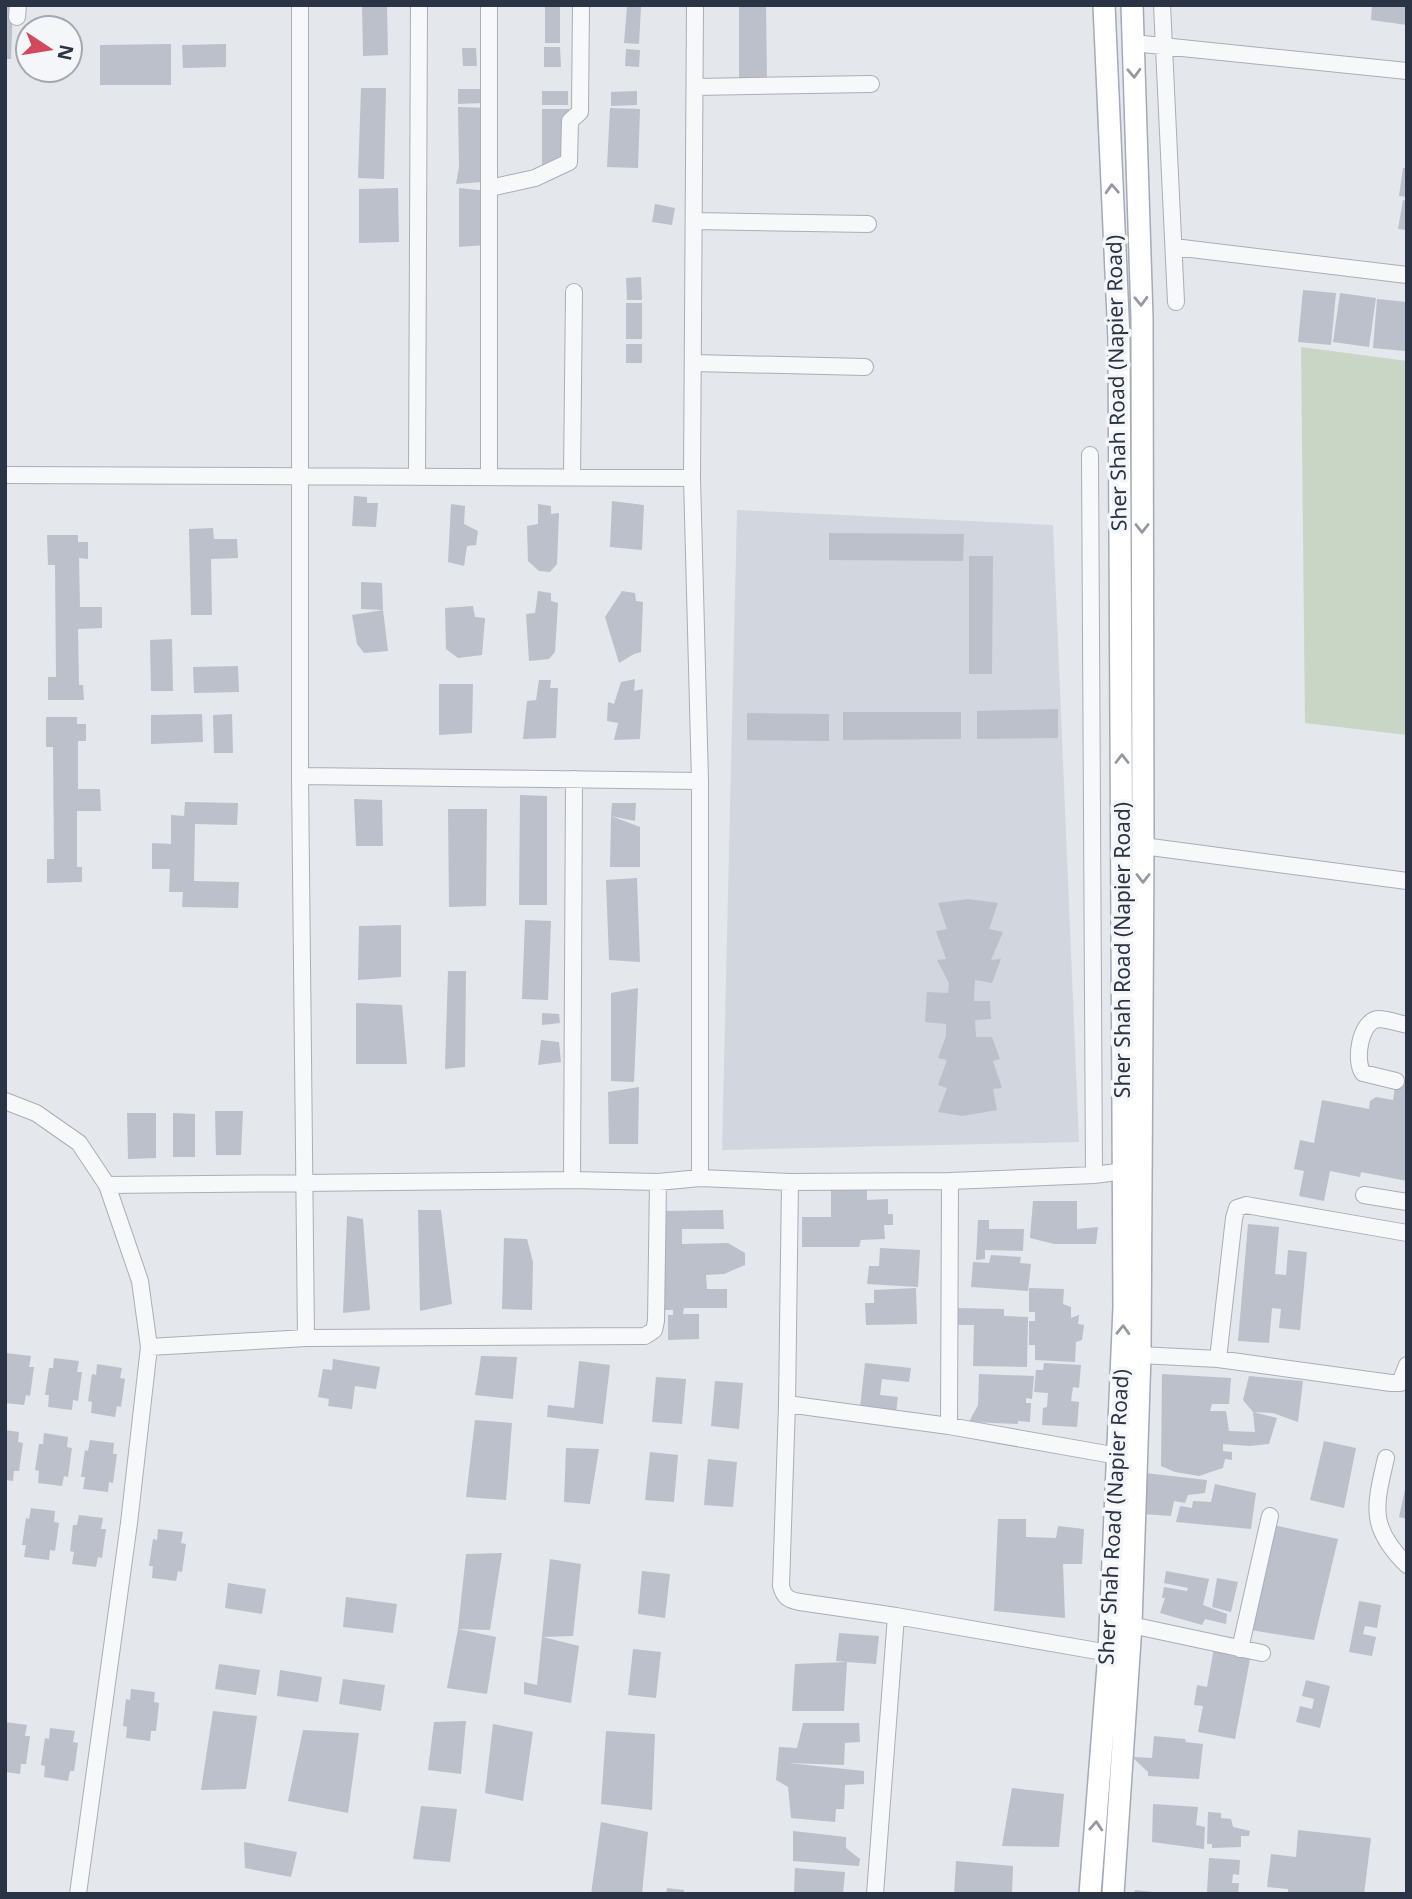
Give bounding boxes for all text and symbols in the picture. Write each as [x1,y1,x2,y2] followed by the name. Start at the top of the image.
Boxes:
[14,14,84,84] north arrow
[51,42,80,63] text: N
[1127,68,1142,79] one-way arrow
[1105,183,1120,194] one-way arrow
[1099,235,1133,531] street label: Sher Shah Road (Napier Road)
[1134,296,1149,307] one-way arrow
[1135,523,1150,534] one-way arrow
[1114,753,1130,764] one-way arrow
[1108,802,1136,1098] street label: Sher Shah Road (Napier Road)
[1135,874,1151,884] one-way arrow
[1115,1324,1130,1335] one-way arrow
[1091,1368,1135,1666] street label: Sher Shah Road (Napier Road)
[1088,1820,1103,1831] one-way arrow

